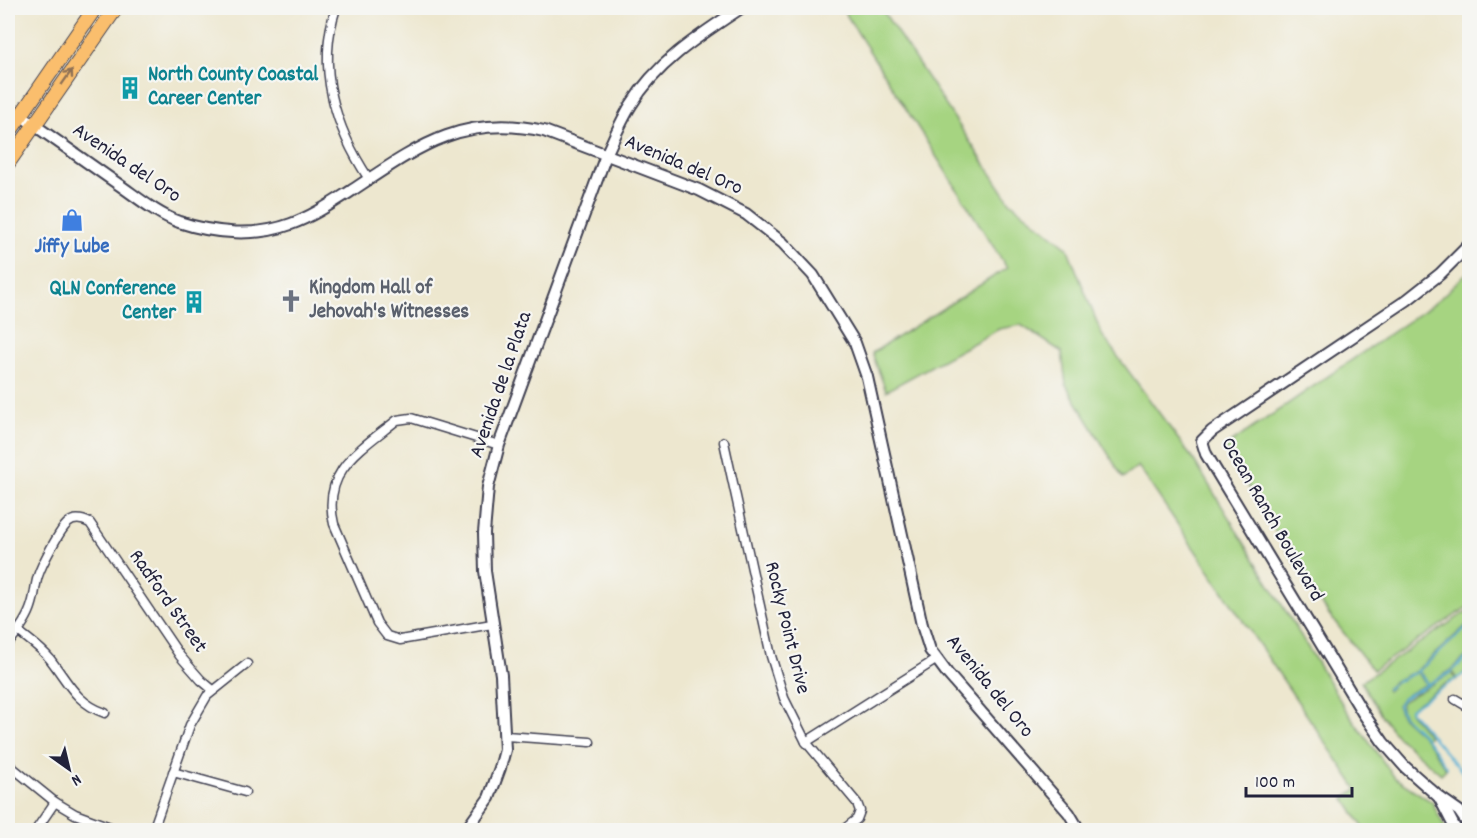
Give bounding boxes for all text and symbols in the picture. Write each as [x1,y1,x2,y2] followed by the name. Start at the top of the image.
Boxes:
[148,61,319,115] place label: North County Coastal Career Center
[61,69,73,86] one-way arrow
[117,75,143,101] building icon: North County Coastal Career Center
[66,116,186,212] street label: Avenida del Oro
[619,128,747,204] street label: Avenida del Oro
[59,207,85,233] shop icon: Jiffy Lube
[35,233,110,263] place label: Jiffy Lube
[309,274,469,328] place label: Kingdom Hall of Jehovah's Witnesses
[50,275,177,329] place label: QLN Conference Center
[278,288,304,314] church icon: Kingdom Hall of Jehovah's Witnesses
[181,289,207,315] building icon: QLN Conference Center
[463,307,541,462] street label: Avenida de la Plata
[1212,432,1330,608] street label: Ocean Ranch Boulevard
[120,544,214,660] street label: Radford Street
[755,559,817,697] street label: Rocky Point Drive
[938,629,1040,745] street label: Avenida del Oro
[39,739,99,799] north arrow
[1246,760,1352,798] scale bar
[66,768,86,791] text: N
[1255,771,1295,796] text: 100 m

